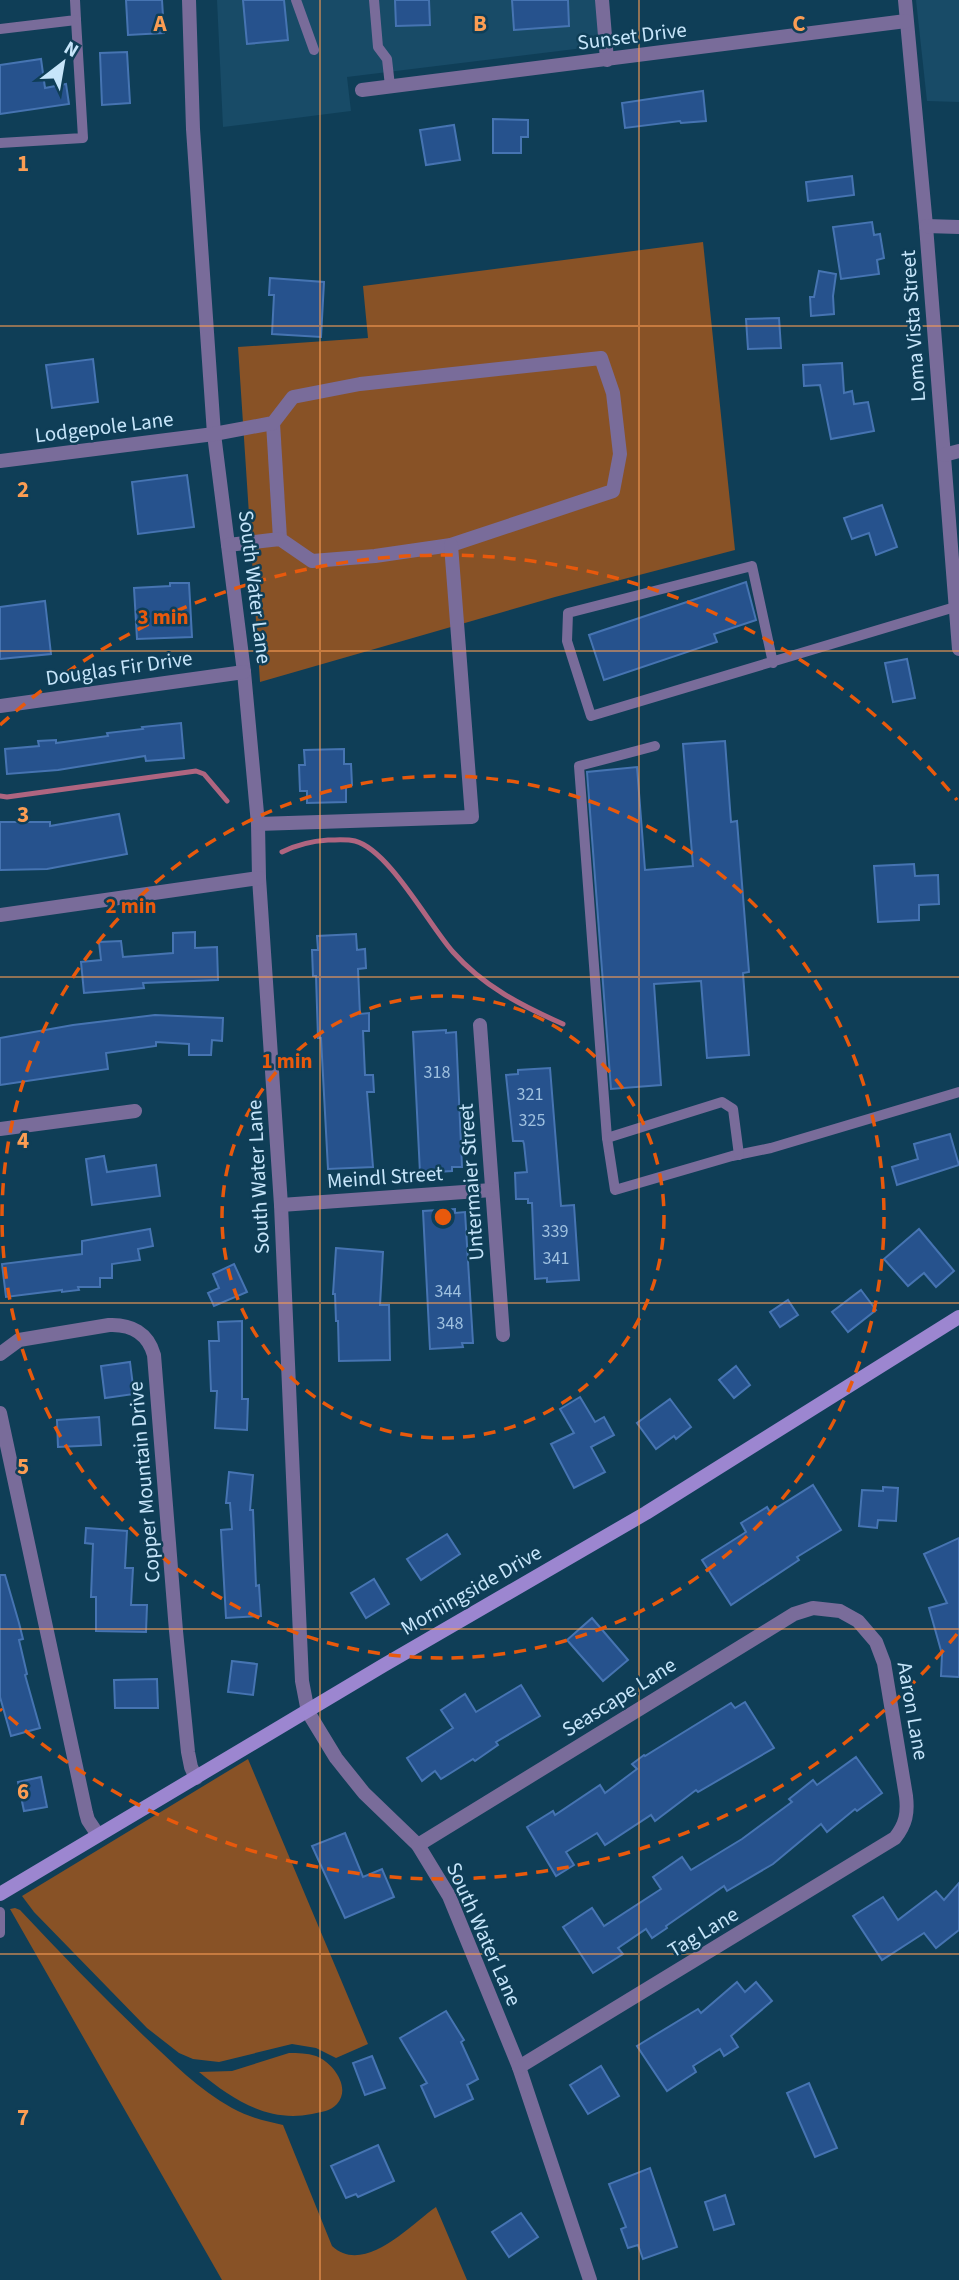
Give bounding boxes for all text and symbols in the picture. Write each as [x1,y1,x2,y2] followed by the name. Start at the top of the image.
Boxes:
[152,7,167,40] text: A
[473,7,487,40] text: B
[792,7,806,40] text: C
[576,14,688,58] street label: Sunset Drive
[28,28,98,98] north arrow
[59,35,83,65] text: N
[17,147,29,180] text: 1
[893,249,933,403] street label: Loma Vista Street
[33,404,175,450] street label: Lodgepole Lane
[17,473,29,506] text: 2
[231,508,279,666] street label: South Water Lane
[137,602,189,632] text: 3 min
[44,643,194,693] street label: Douglas Fir Drive
[17,798,29,831] text: 3
[105,891,157,921] text: 2 min
[261,1046,313,1076] text: 1 min
[424,1060,450,1085] house number: 318
[517,1082,543,1107] house number: 321
[239,1099,277,1255] street label: South Water Lane
[451,1103,491,1261] street label: Untermaier Street
[519,1108,545,1133] house number: 325
[17,1124,29,1157] text: 4
[326,1158,444,1196] street label: Meindl Street
[431,1205,455,1229] centre of rings
[542,1219,568,1244] house number: 339
[543,1246,569,1271] house number: 341
[435,1279,461,1304] house number: 344
[437,1311,463,1336] house number: 348
[120,1380,168,1584] street label: Copper Mountain Drive
[17,1450,29,1483] text: 5
[395,1537,547,1643] street label: Morningside Drive
[556,1650,682,1744] street label: Seascape Lane
[890,1659,936,1763] street label: Aaron Lane
[17,1775,29,1808] text: 6
[439,1857,529,2011] street label: South Water Lane
[662,1899,744,1965] street label: Tag Lane
[17,2101,29,2134] text: 7

